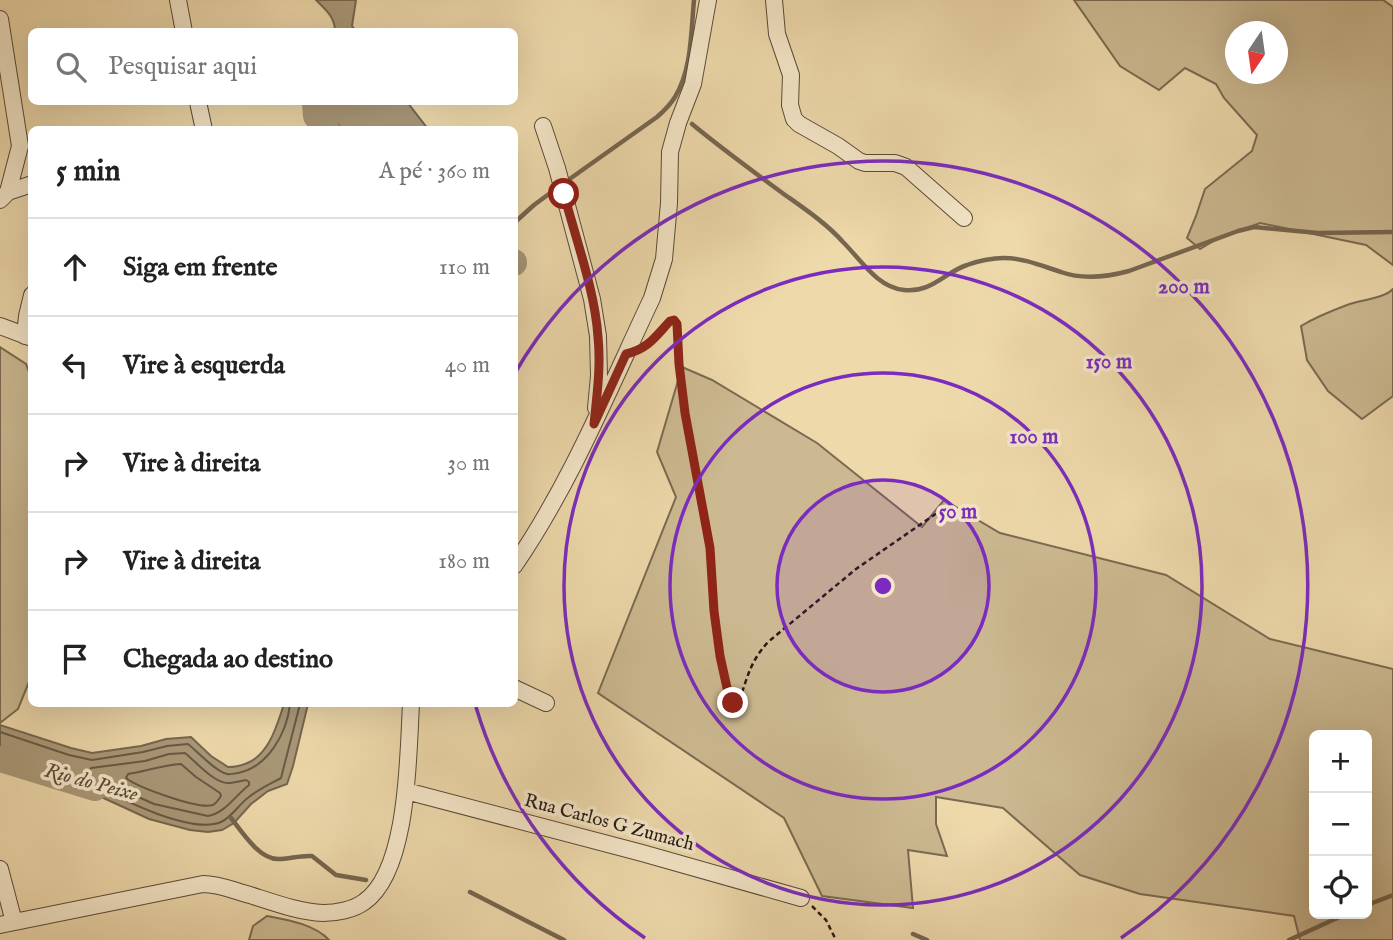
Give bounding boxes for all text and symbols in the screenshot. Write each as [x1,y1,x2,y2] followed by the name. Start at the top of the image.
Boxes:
[1225,21,1288,84] north arrow
[28,28,518,105] search box
[52,48,90,86] icon: search
[108,50,257,83] text: Pesquisar aqui
[56,153,121,191] text: 5 min
[379,157,490,186] text: A pé · 360 m
[548,178,579,209] route start
[56,248,94,286] icon: ahead
[123,251,278,284] text: Siga em frente
[439,253,490,282] text: 110 m
[1158,274,1210,301] text: 200 m
[56,346,94,384] icon: left
[123,349,285,382] text: Vire à esquerda
[1086,349,1133,376] text: 150 m
[445,351,490,380] text: 40 m
[1009,424,1059,451] text: 100 m
[56,444,94,482] icon: right
[123,447,260,480] text: Vire à direita
[447,449,490,478] text: 30 m
[939,499,978,526] text: 50 m
[56,542,94,580] icon: right
[123,545,260,578] text: Vire à direita
[438,547,490,576] text: 180 m
[871,574,895,598] centre of rings
[56,640,94,678] icon: arrive
[123,643,333,676] text: Chegada ao destino
[717,687,748,718] route end
[1309,730,1372,919] map controls
[1309,730,1372,793] button: +
[41,758,141,808] water label: Rio do Peixe
[521,789,697,857] street label: Rua Carlos G Zumach
[1309,793,1372,856] button: −
[1309,856,1372,919] button: locate

